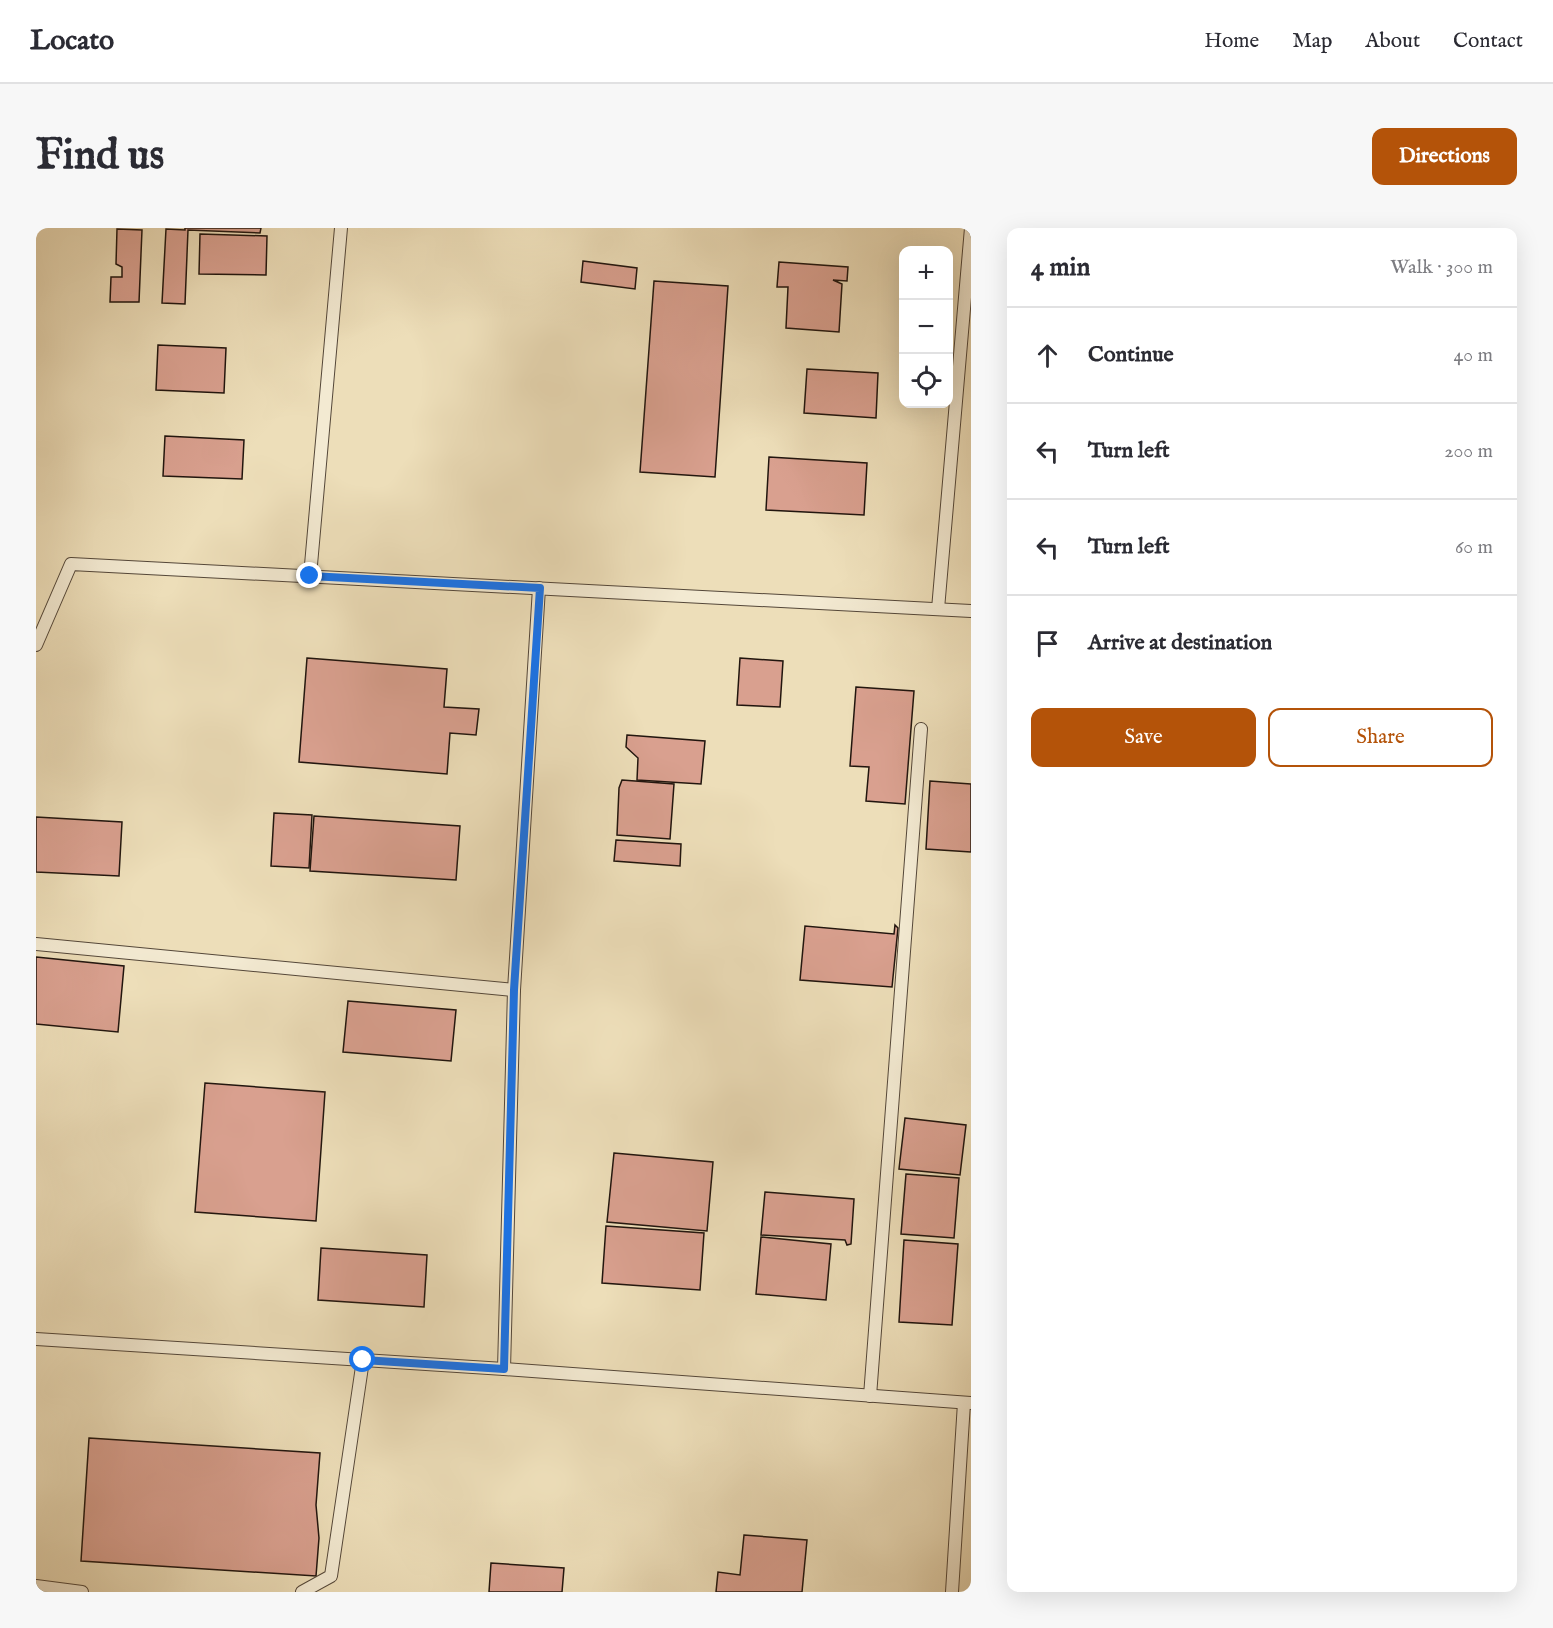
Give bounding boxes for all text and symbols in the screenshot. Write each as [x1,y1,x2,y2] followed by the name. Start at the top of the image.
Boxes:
[30,24,114,59] text: Locato
[1204,28,1259,55] text: Home
[1292,28,1332,55] text: Map
[1365,28,1420,55] text: About
[1453,28,1523,55] text: Contact
[1372,128,1517,185] button: Directions
[36,130,164,183] text: Find us
[899,246,953,408] map controls
[899,246,953,300] button: +
[1031,251,1090,284] text: 4 min
[1390,255,1493,280] text: Walk · 300 m
[899,300,953,354] button: −
[1031,339,1064,372] icon: ahead
[1088,341,1174,369] text: Continue
[1454,343,1493,368] text: 40 m
[899,354,953,408] button: locate
[1031,435,1064,468] icon: left
[1088,437,1170,465] text: Turn left
[1444,439,1493,464] text: 200 m
[1031,531,1064,564] icon: left
[1088,533,1170,561] text: Turn left
[1455,535,1493,560] text: 60 m
[296,562,322,588] route end
[1031,627,1064,660] icon: arrive
[1088,629,1272,657] text: Arrive at destination
[1031,708,1256,767] button: Save
[1268,708,1493,767] button: Share
[349,1346,375,1372] route start

